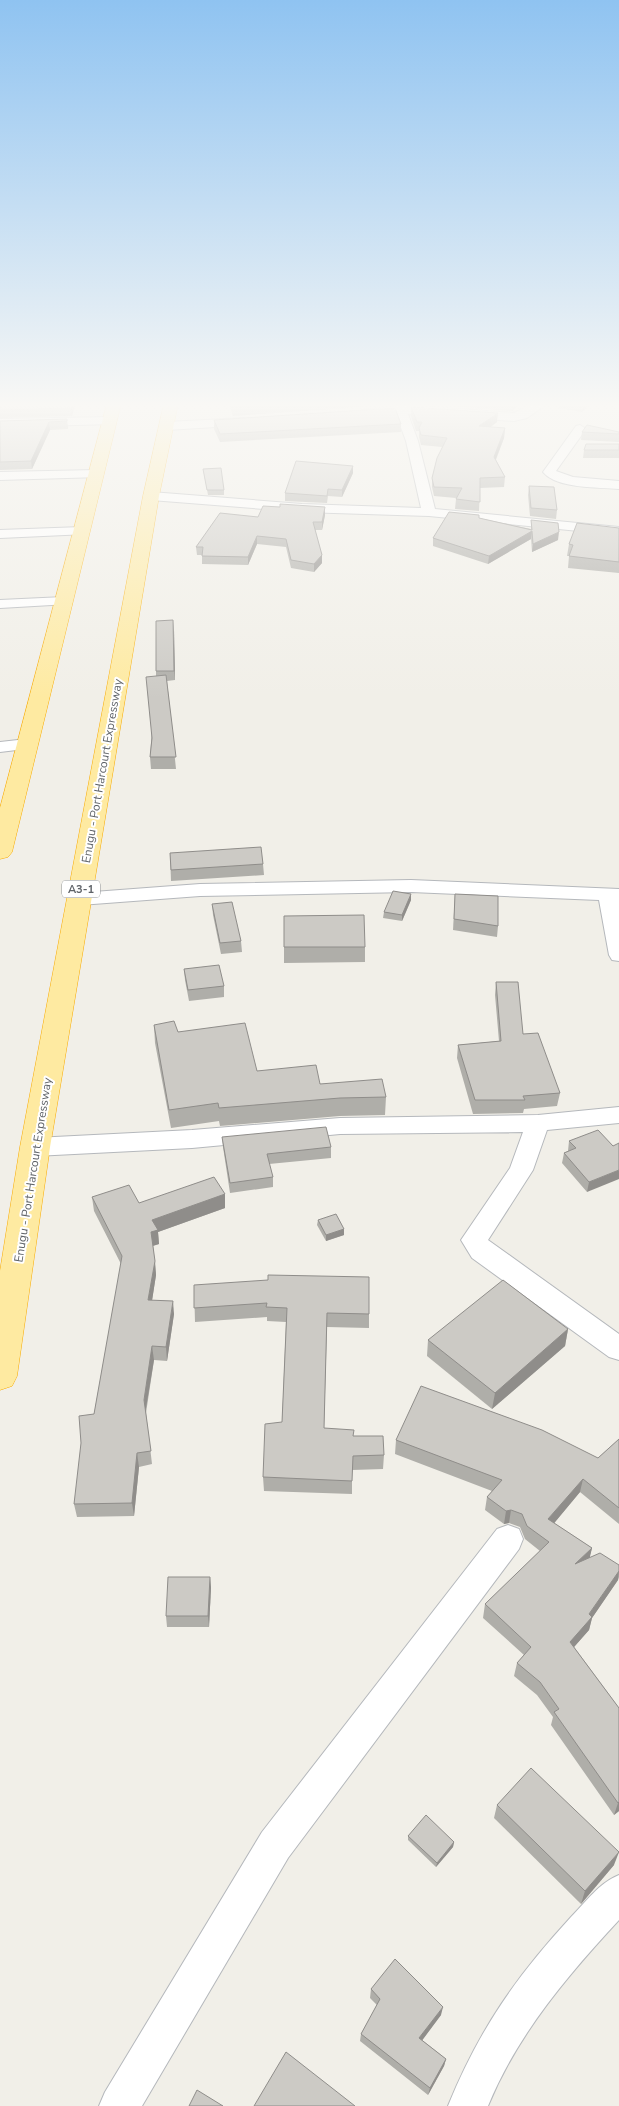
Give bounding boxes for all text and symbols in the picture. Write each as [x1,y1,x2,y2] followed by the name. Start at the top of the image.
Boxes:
[78,677,126,864] street label: Enugu - Port Harcourt Expressway
[62,881,100,898] road number: A3-1
[10,1076,56,1263] street label: Enugu - Port Harcourt Expressway

